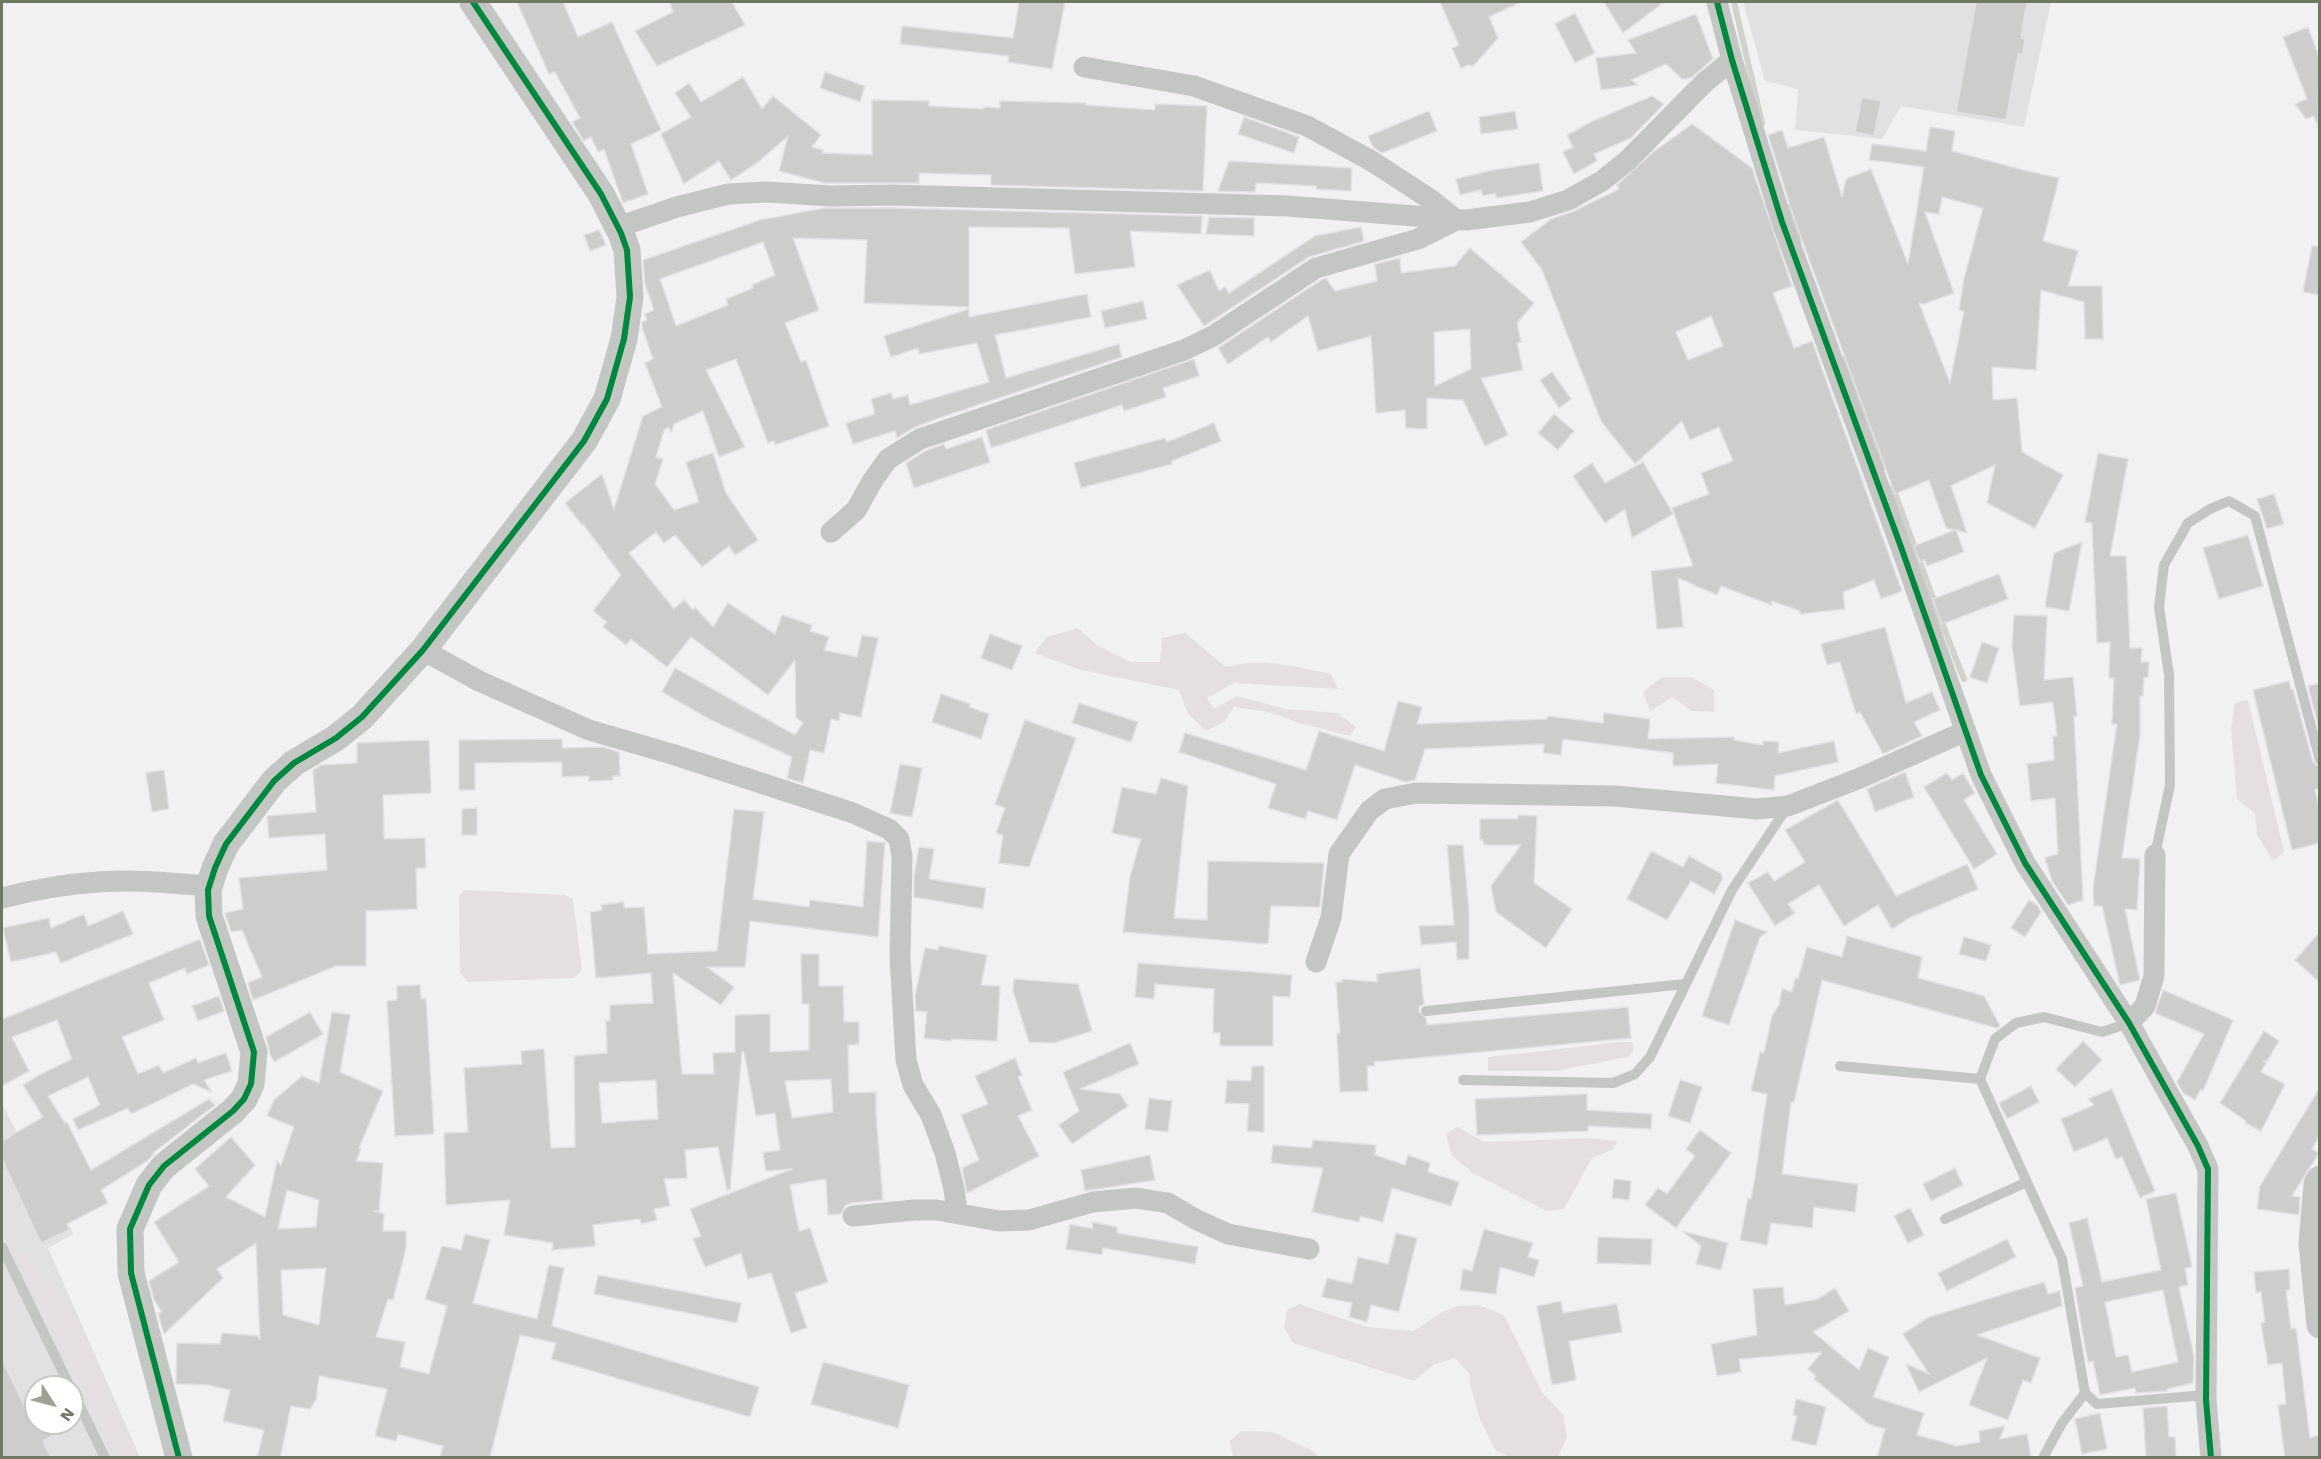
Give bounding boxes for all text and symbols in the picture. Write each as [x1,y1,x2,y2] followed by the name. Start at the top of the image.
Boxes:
[24,1375,84,1435] north arrow
[56,1404,79,1425] text: N

